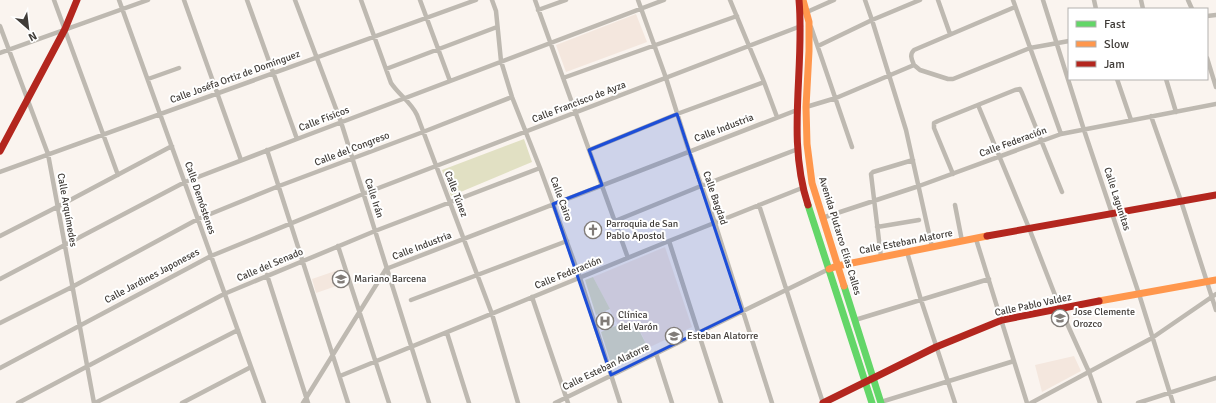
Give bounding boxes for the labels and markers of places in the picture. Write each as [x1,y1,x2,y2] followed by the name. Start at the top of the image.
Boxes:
[606,218,678,242] place label: Parroquia de San Pablo Apostol
[583,220,603,240] church icon: Parroquia de San Pablo Apostol
[331,269,351,289] school or university icon: Mariano Barcena
[354,273,426,285] place label: Mariano Barcena
[1073,306,1135,330] place label: Jose Clemente Orozco
[1050,308,1070,328] school or university icon: Jose Clemente Orozco
[618,309,658,333] place label: Clínica del Varón
[595,311,615,331] hospital icon: Clínica del Varón
[664,326,684,346] school or university icon: Esteban Alatorre
[687,330,758,342] place label: Esteban Alatorre

